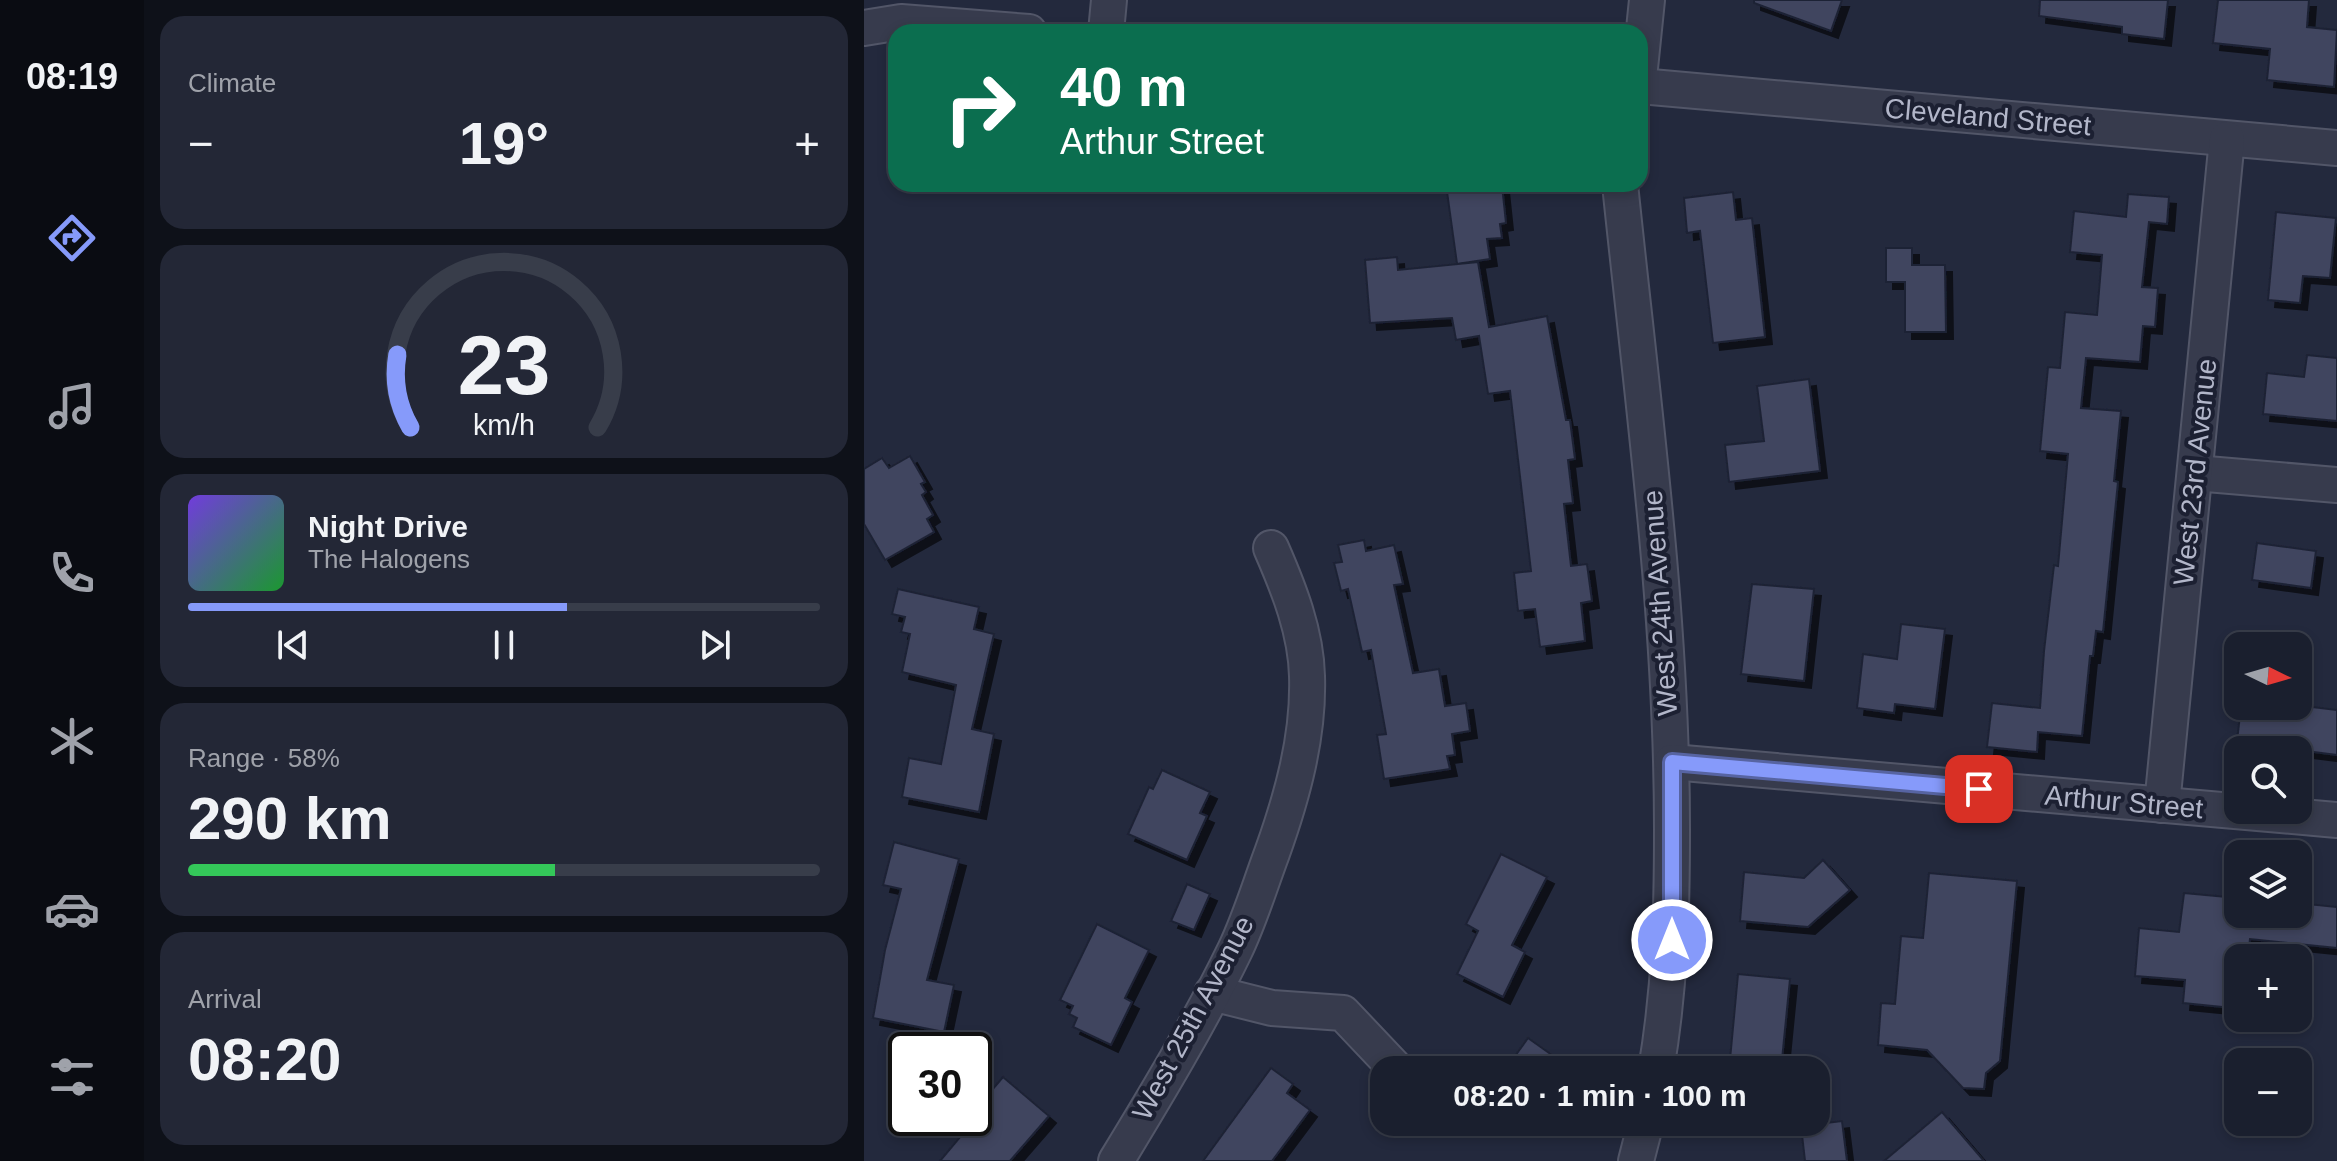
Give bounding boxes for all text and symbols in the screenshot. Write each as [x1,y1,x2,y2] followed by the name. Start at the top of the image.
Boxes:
[1060,55,1188,118] text: 40 m
[26,56,118,97] text: 08:19
[928,56,1032,160] icon: right
[188,68,276,98] text: Climate
[1884,93,2093,141] street label: Cleveland Street
[459,110,549,177] text: 19°
[188,119,214,168] text: −
[794,119,820,168] text: +
[1060,121,1264,162] text: Arthur Street
[44,210,100,266] icon: directions
[458,318,550,411] text: 23
[2168,357,2222,587] street label: West 23rd Avenue
[44,378,100,434] icon: music
[473,409,535,441] text: km/h
[1637,489,1683,717] street label: West 24th Avenue
[308,510,468,543] text: Night Drive
[308,544,470,574] text: The Halogens
[44,545,100,601] icon: phone
[271,623,315,667] icon: previous
[482,623,526,667] icon: pause
[693,623,737,667] icon: next
[2224,632,2312,720] north arrow
[2224,632,2312,1136] map controls
[44,713,100,769] icon: climate
[2224,736,2312,824] button: search
[188,743,340,773] text: Range · 58%
[1945,755,2013,823] pin
[1957,767,2001,811] icon: arrive
[2044,780,2205,824] street label: Arthur Street
[188,785,392,852] text: 290 km
[2224,840,2312,928] button: layers
[44,881,100,937] icon: car
[1630,898,1714,982] position arrow
[1126,911,1260,1125] street label: West 25th Avenue
[2224,944,2312,1032] button: +
[188,984,262,1014] text: Arrival
[188,1026,341,1093] text: 08:20
[888,1032,992,1136] speed limit sign: 30
[2224,1048,2312,1136] button: −
[44,1049,100,1105] icon: filters
[1453,1079,1747,1112] text: 08:20 · 1 min · 100 m

